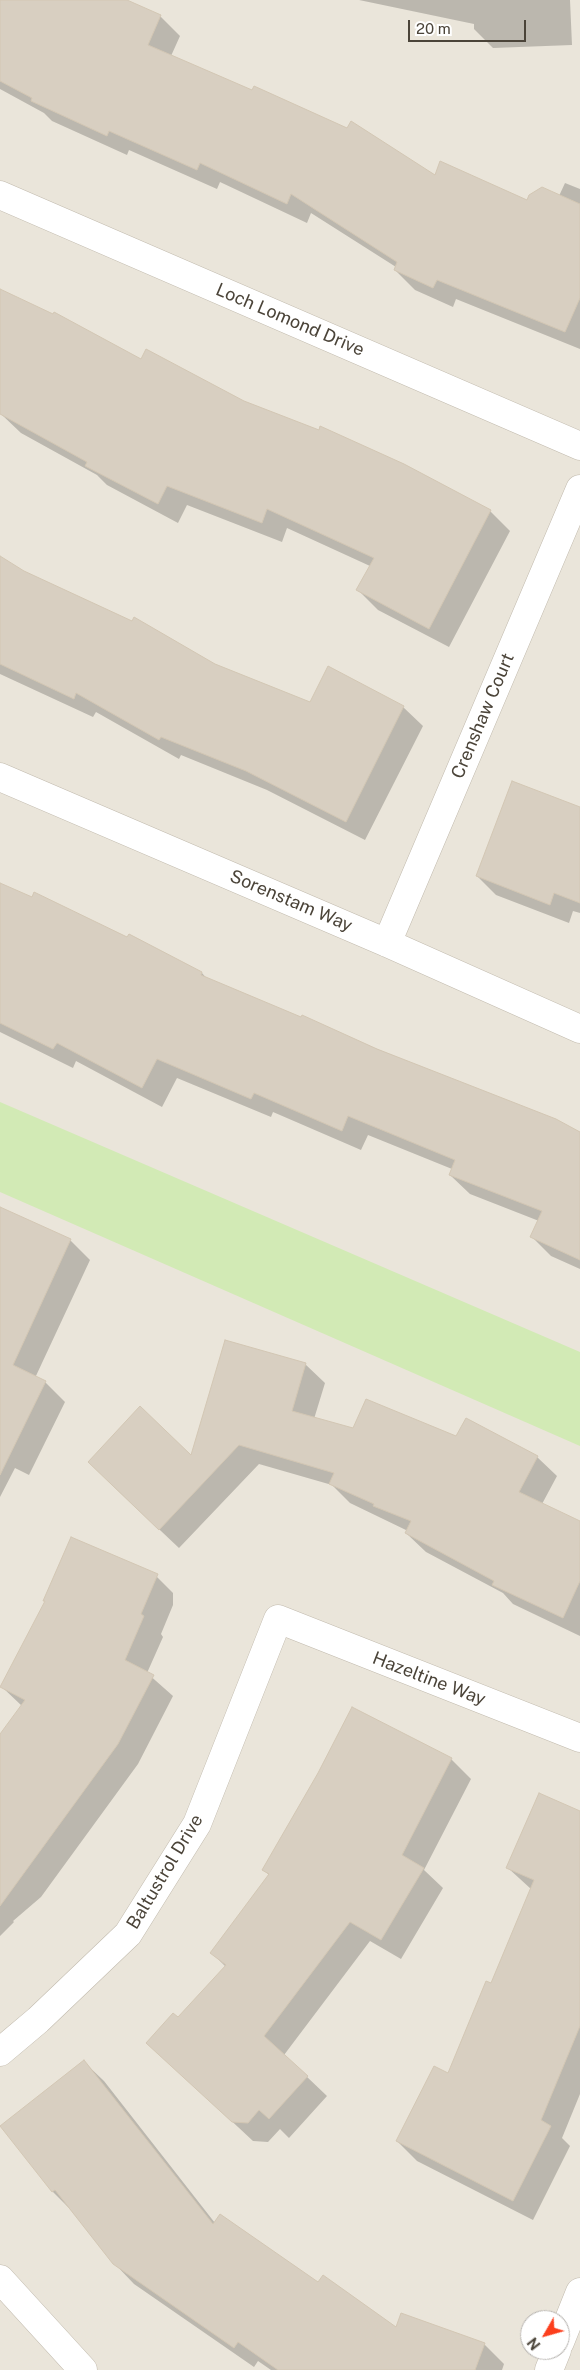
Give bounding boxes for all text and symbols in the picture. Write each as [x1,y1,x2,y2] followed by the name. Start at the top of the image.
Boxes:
[410,10,528,42] scale bar
[416,20,451,37] text: 20 m
[213,279,367,361] street label: Loch Lomond Drive
[447,650,519,782] street label: Crenshaw Court
[226,865,356,937] street label: Sorenstam Way
[369,1648,489,1710] street label: Hazeltine Way
[122,1811,208,1933] street label: Baltustrol Drive
[520,2310,570,2360] north arrow
[524,2334,544,2353] text: N

